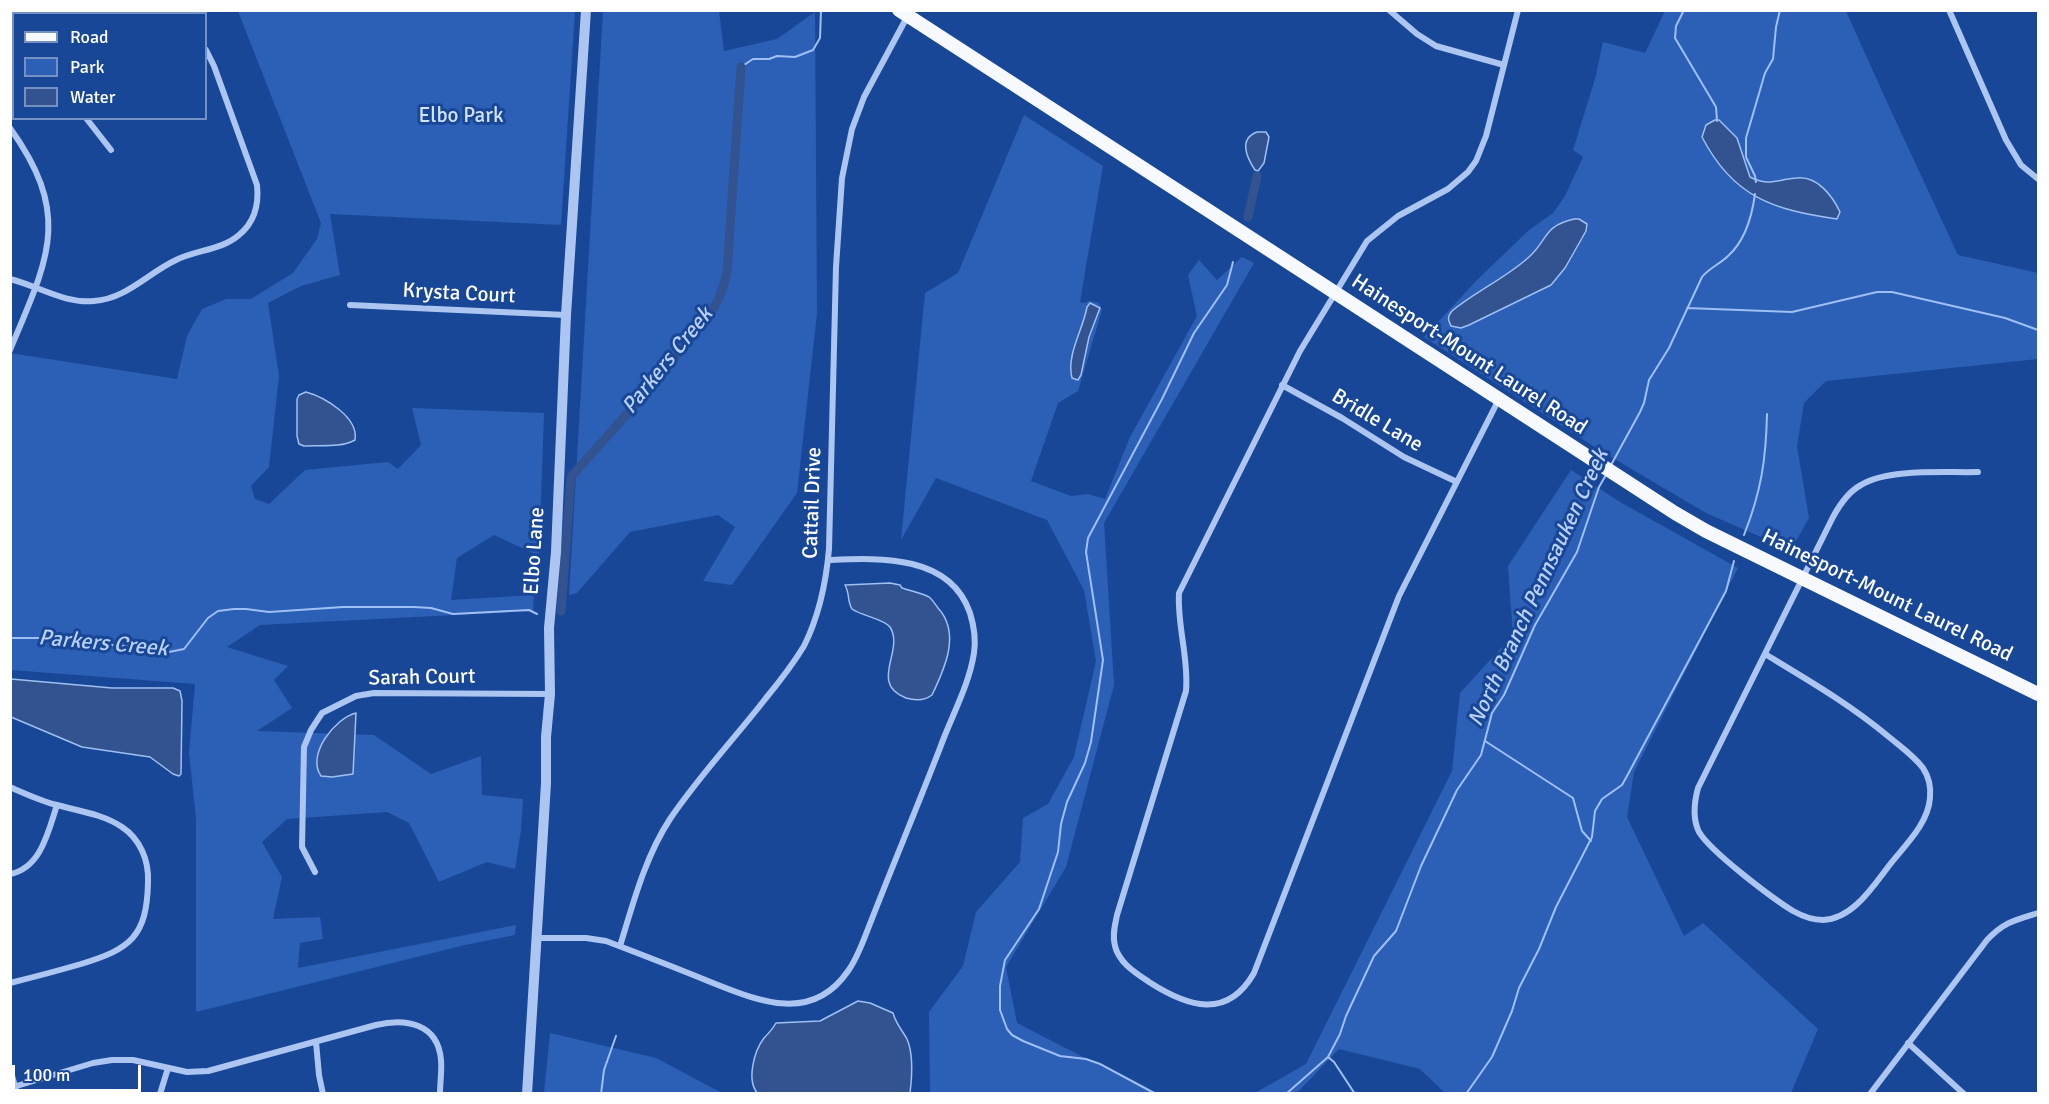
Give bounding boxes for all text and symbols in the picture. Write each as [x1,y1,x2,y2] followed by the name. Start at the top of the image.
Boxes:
[12,12,207,120] legend
[70,26,109,48] text: Road
[70,56,105,78] text: Park
[70,86,115,108] text: Water
[418,103,504,129] park label: Elbo Park
[1346,269,1592,441] street label: Hainesport-Mount Laurel Road
[402,278,516,310] street label: Krysta Court
[617,302,719,420] water label: Parkers Creek
[1327,384,1427,458] street label: Bridle Lane
[1463,445,1615,731] water label: North Branch Pennsauken Creek
[798,447,828,559] street label: Cattail Drive
[519,506,551,596] street label: Elbo Lane
[1758,524,2016,668] street label: Hainesport-Mount Laurel Road
[37,625,169,663] water label: Parkers Creek
[368,664,476,692] street label: Sarah Court
[15,1053,144,1091] scale bar
[23,1064,70,1086] text: 100 m

